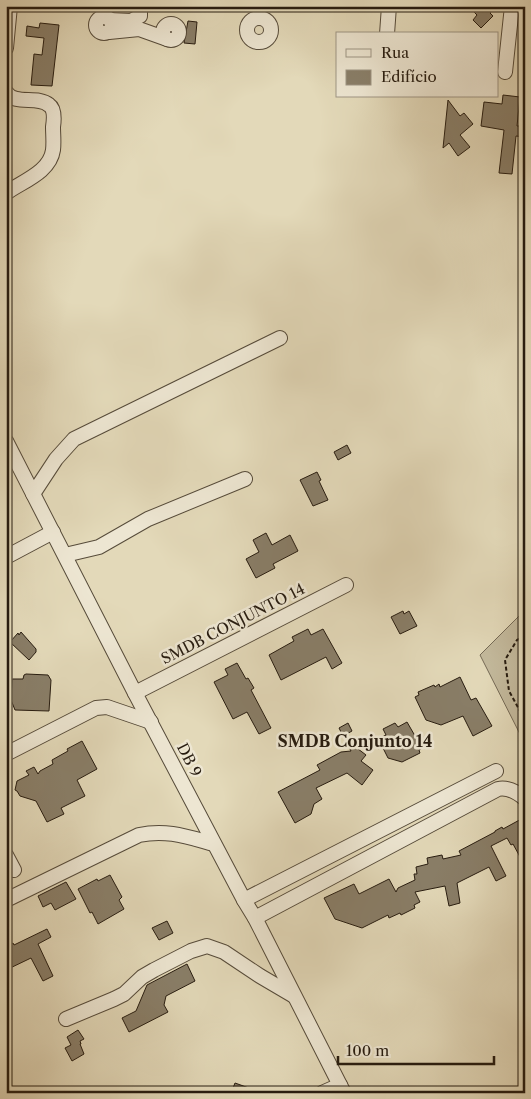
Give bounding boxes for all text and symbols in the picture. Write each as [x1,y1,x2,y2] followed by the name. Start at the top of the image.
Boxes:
[336,32,498,98] legend
[381,43,409,62] text: Rua
[381,67,437,86] text: Edifício
[158,579,308,668] street label: SMDB CONJUNTO 14
[278,731,432,751] district label: SMDB Conjunto 14
[173,740,206,780] street label: DB 9
[338,1034,495,1066] scale bar
[346,1041,389,1060] text: 100 m

